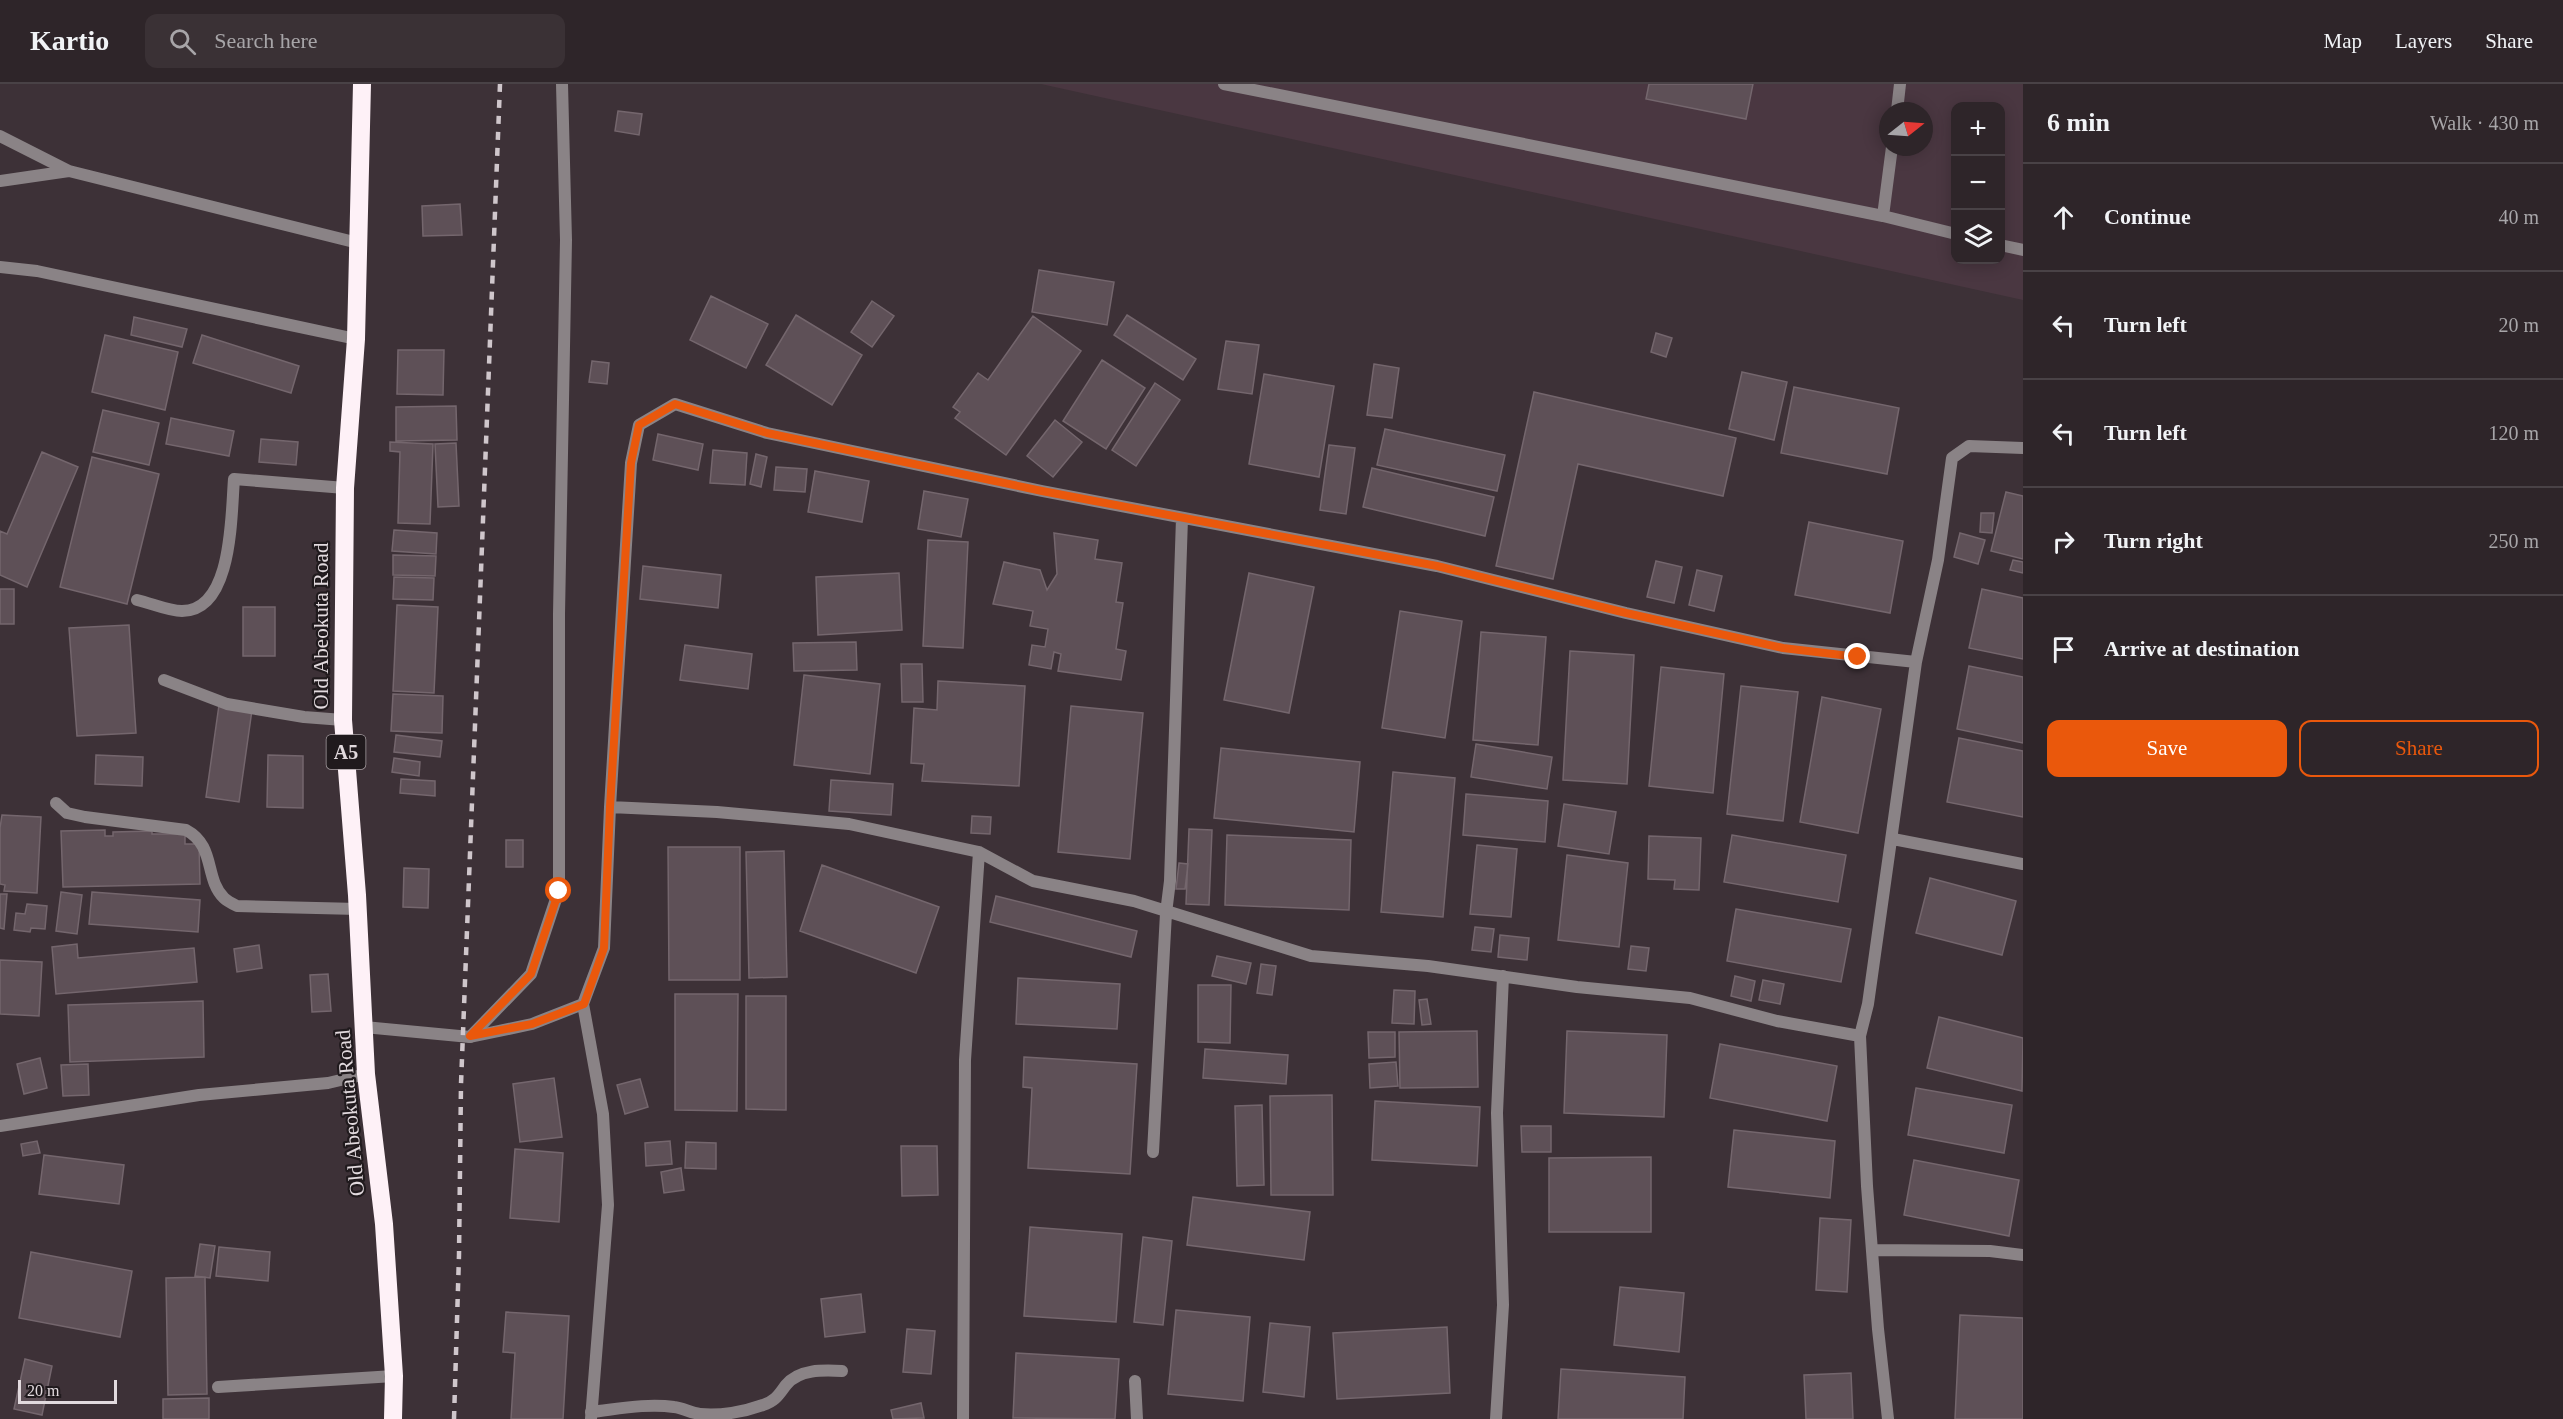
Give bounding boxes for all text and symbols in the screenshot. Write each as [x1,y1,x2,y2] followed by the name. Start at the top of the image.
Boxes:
[145,14,565,68] search box
[30,25,109,56] text: Kartio
[166,25,199,58] icon: search
[214,28,318,53] text: Search here
[2324,29,2362,53] text: Map
[2395,29,2452,53] text: Layers
[2485,29,2533,53] text: Share
[1879,102,1933,156] north arrow
[1951,102,2005,264] map controls
[1951,102,2005,156] button: +
[2047,108,2110,137] text: 6 min
[2430,112,2539,134] text: Walk · 430 m
[1951,156,2005,210] button: −
[2047,201,2080,234] icon: ahead
[2104,204,2191,229] text: Continue
[2498,206,2539,228] text: 40 m
[1951,210,2005,264] button: layers
[2047,309,2080,342] icon: left
[2104,312,2187,337] text: Turn left
[2498,314,2539,336] text: 20 m
[2047,417,2080,450] icon: left
[2104,420,2187,445] text: Turn left
[2488,422,2539,444] text: 120 m
[2047,525,2080,558] icon: right
[2104,528,2203,553] text: Turn right
[2488,530,2539,552] text: 250 m
[309,542,333,709] street label: Old Abeokuta Road
[2047,633,2080,666] icon: arrive
[2104,636,2300,661] text: Arrive at destination
[1844,643,1870,669] route end
[2047,720,2287,777] button: Save
[2299,720,2539,777] button: Share
[326,735,366,769] road number: A5
[545,877,571,903] route start
[331,1028,369,1197] street label: Old Abeokuta Road
[18,1377,117,1404] scale bar
[27,1382,59,1399] text: 20 m

